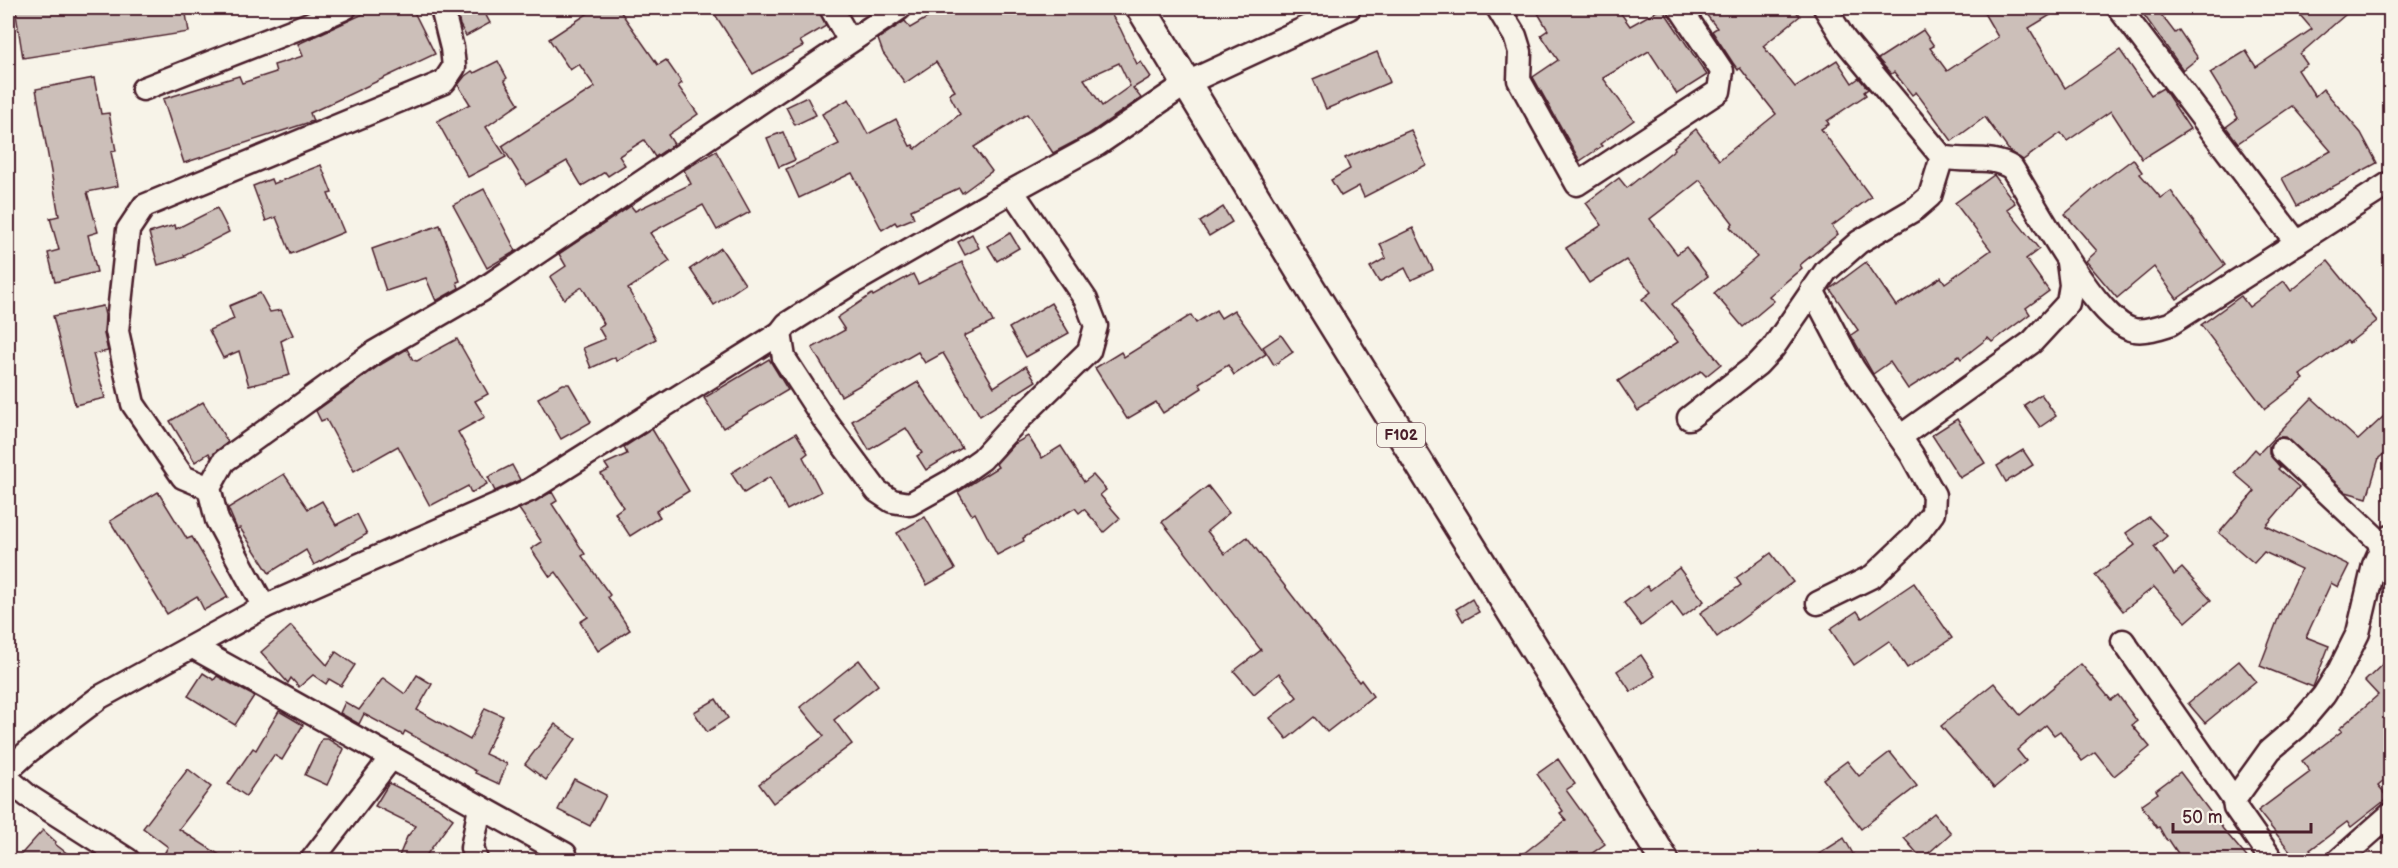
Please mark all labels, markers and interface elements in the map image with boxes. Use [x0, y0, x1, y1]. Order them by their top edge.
road number: F102 [1377, 423, 1425, 447]
scale bar [2173, 796, 2311, 834]
text: 50 m [2182, 807, 2223, 828]

